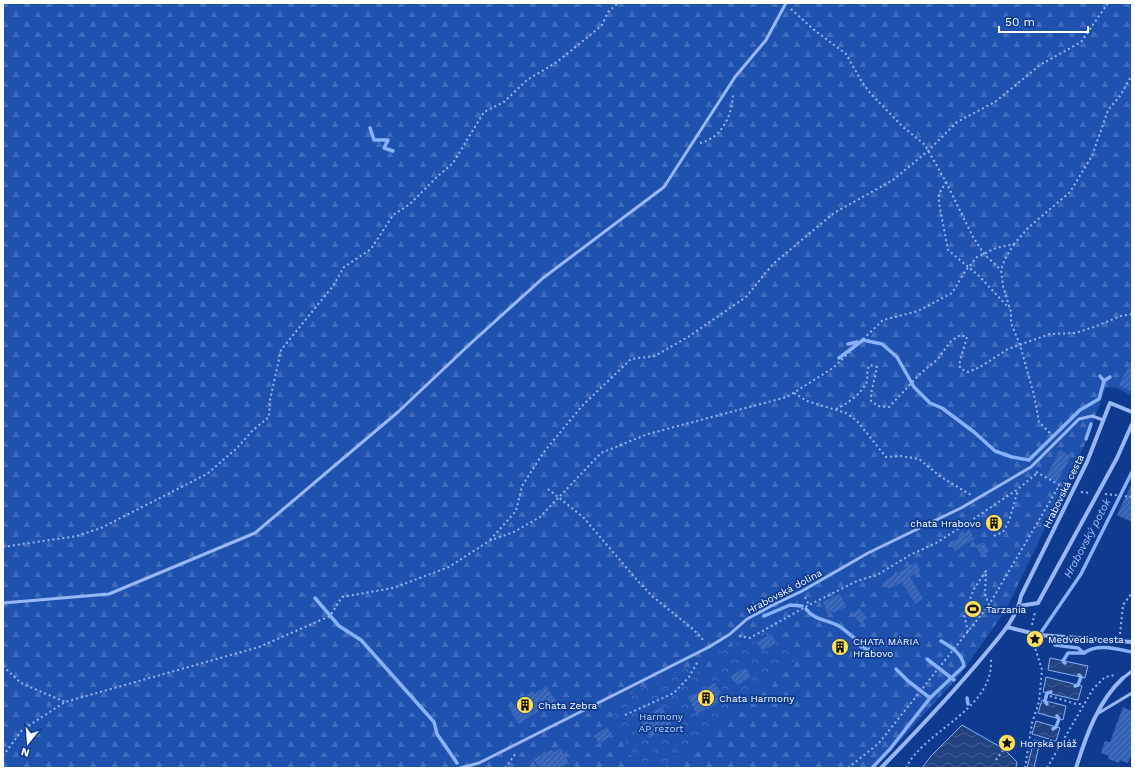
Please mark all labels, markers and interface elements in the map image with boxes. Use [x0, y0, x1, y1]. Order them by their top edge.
scale bar [999, 8, 1088, 34]
text: 50 m [1005, 15, 1035, 29]
street label: Hrabovská cesta [1041, 452, 1086, 530]
water label: Hrabovský potok [1061, 495, 1114, 580]
building icon: chata Hrabovo [984, 513, 1004, 533]
place label: chata Hrabovo [910, 518, 981, 529]
street label: Hrabovská dolina [745, 567, 824, 616]
sports icon: Tarzania [963, 599, 983, 619]
place label: Tarzania [986, 604, 1027, 615]
place icon: Medvedia cesta [1025, 629, 1045, 649]
place label: Medvedia cesta [1048, 634, 1124, 645]
place label: CHATA MÁRIA Hrabovo [853, 636, 919, 659]
building icon: CHATA MÁRIA Hrabovo [830, 637, 850, 657]
building icon: Chata Harmony [696, 688, 716, 708]
place label: Chata Harmony [719, 693, 795, 704]
building icon: Chata Zebra [515, 695, 535, 715]
place label: Chata Zebra [538, 700, 598, 711]
park label: Harmony AP rezort [639, 711, 684, 734]
north arrow [8, 723, 48, 763]
place icon: Horská pláž [997, 733, 1017, 753]
place label: Horská pláž [1020, 738, 1077, 749]
text: N [19, 745, 31, 759]

